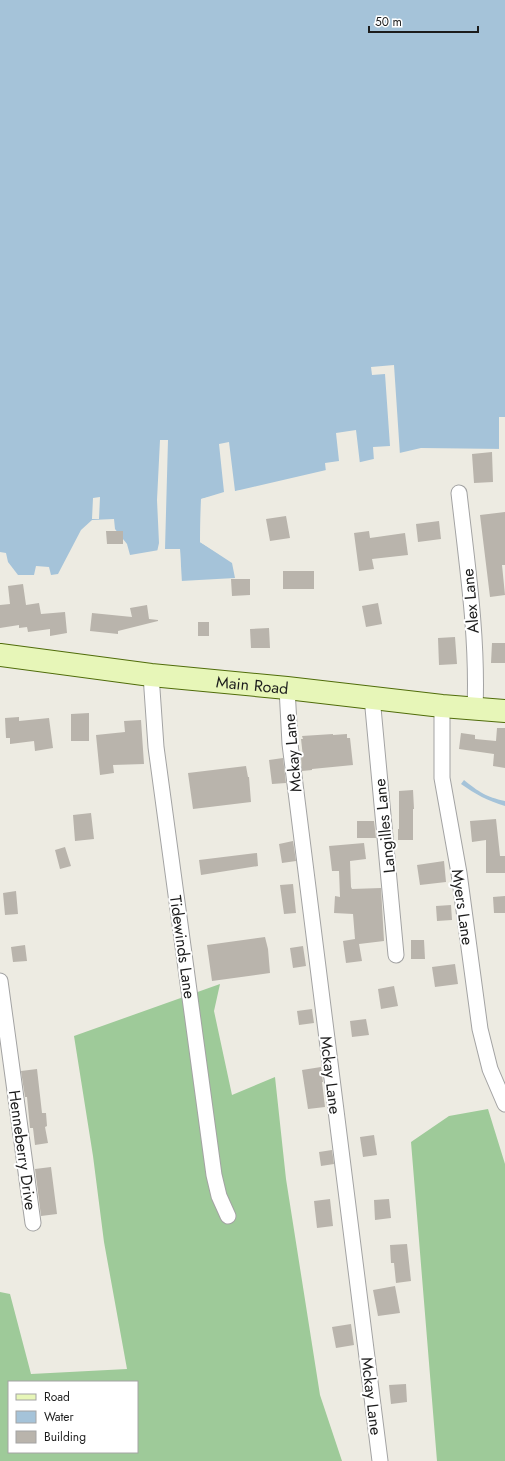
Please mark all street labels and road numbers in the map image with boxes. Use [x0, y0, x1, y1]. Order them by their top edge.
street label: Alex Lane [456, 567, 485, 634]
street label: Main Road [215, 670, 289, 700]
street label: Mckay Lane [278, 713, 307, 793]
street label: Langilles Lane [368, 778, 401, 874]
street label: Myers Lane [446, 868, 479, 946]
street label: Tidewinds Lane [164, 894, 201, 1000]
street label: Mckay Lane [314, 1035, 347, 1115]
street label: Henneberry Drive [3, 1089, 42, 1212]
street label: Mckay Lane [355, 1356, 388, 1436]

